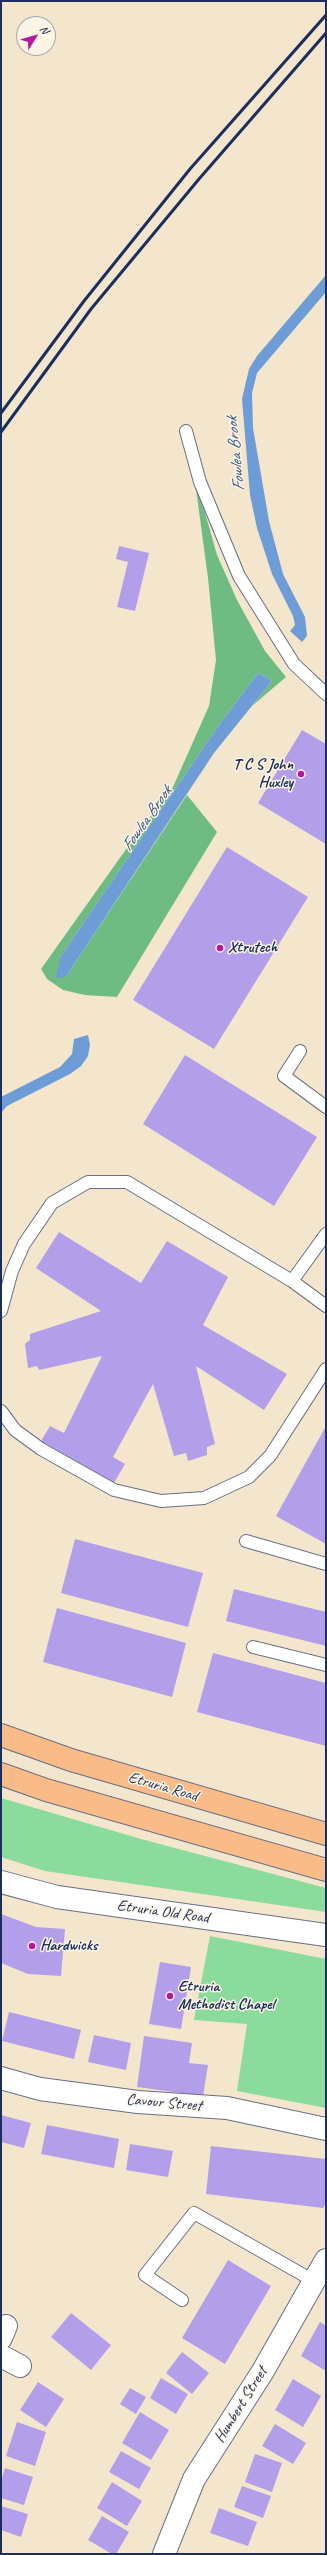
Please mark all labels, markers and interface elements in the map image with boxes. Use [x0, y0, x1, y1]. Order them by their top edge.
north arrow [16, 16, 56, 56]
text: N [37, 22, 52, 36]
water label: Fowlea Brook [222, 416, 250, 492]
place label: T C S John Huxley [233, 755, 293, 793]
marker: T C S John Huxley [296, 769, 306, 779]
water label: Fowlea Brook [117, 783, 177, 855]
place label: Xtrutech [228, 938, 277, 958]
marker: Xtrutech [215, 943, 225, 953]
street label: Etruria Road [126, 1768, 200, 1806]
street label: Etruria Old Road [116, 1896, 210, 1928]
place label: Hardwicks [40, 1936, 97, 1956]
marker: Hardwicks [27, 1941, 37, 1951]
place label: Etruria Methodist Chapel [178, 1977, 274, 2015]
marker: Etruria Methodist Chapel [165, 1991, 175, 2001]
street label: Cavour Street [126, 2090, 202, 2116]
street label: Humbert Street [210, 2364, 272, 2446]

